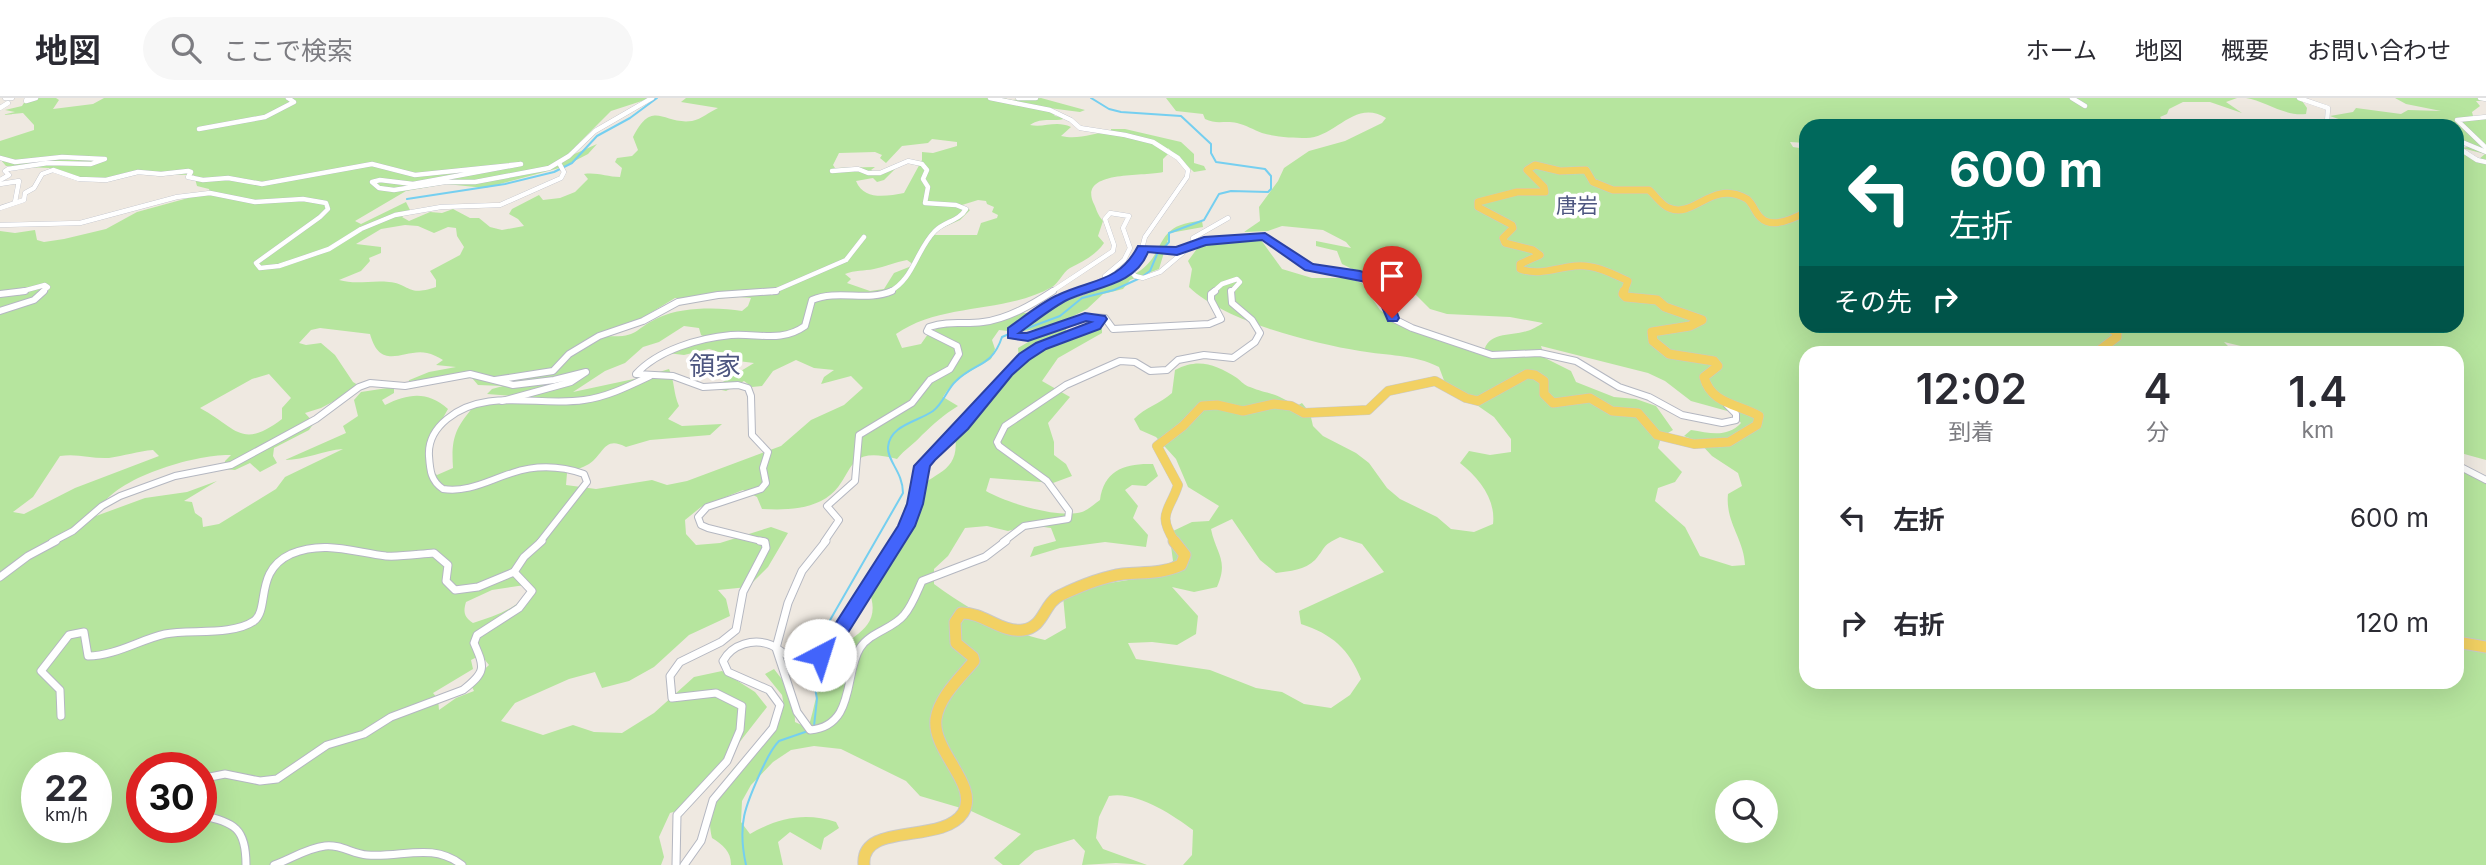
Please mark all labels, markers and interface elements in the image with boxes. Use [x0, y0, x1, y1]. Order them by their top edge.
search box [143, 17, 633, 80]
icon: search [167, 29, 205, 67]
text: 地図 [35, 30, 101, 70]
text: ここで検索 [223, 35, 353, 66]
text: ホーム [2026, 36, 2097, 65]
text: 地図 [2135, 36, 2183, 65]
text: 概要 [2221, 36, 2269, 65]
text: お問い合わせ [2307, 36, 2451, 65]
text: 600 m [1949, 140, 2103, 199]
icon: left [1834, 147, 1925, 238]
district label: 唐岩 [1556, 193, 1598, 218]
text: 左折 [1949, 206, 2013, 245]
pin [1362, 246, 1422, 318]
icon: arrive [1373, 257, 1411, 295]
icon: right [1926, 280, 1964, 318]
text: その先 [1834, 286, 1912, 317]
district label: 領家 [689, 350, 741, 381]
text: 12:02 [1916, 363, 2027, 414]
text: 4 [2144, 363, 2172, 414]
text: 1.4 [2288, 366, 2347, 417]
text: km [2301, 416, 2334, 444]
text: 到着 [1948, 418, 1994, 446]
text: 分 [2146, 418, 2169, 446]
icon: left [1834, 499, 1872, 537]
text: 600 m [2350, 502, 2429, 533]
text: 左折 [1893, 504, 1945, 535]
icon: right [1834, 604, 1872, 642]
text: 120 m [2356, 607, 2429, 638]
text: 右折 [1893, 609, 1945, 640]
position arrow [783, 618, 857, 692]
speed limit sign: 30 [126, 752, 217, 843]
text: 22 [44, 767, 89, 809]
map controls [1715, 780, 1778, 843]
button: search [1715, 780, 1778, 843]
text: km/h [45, 804, 88, 825]

